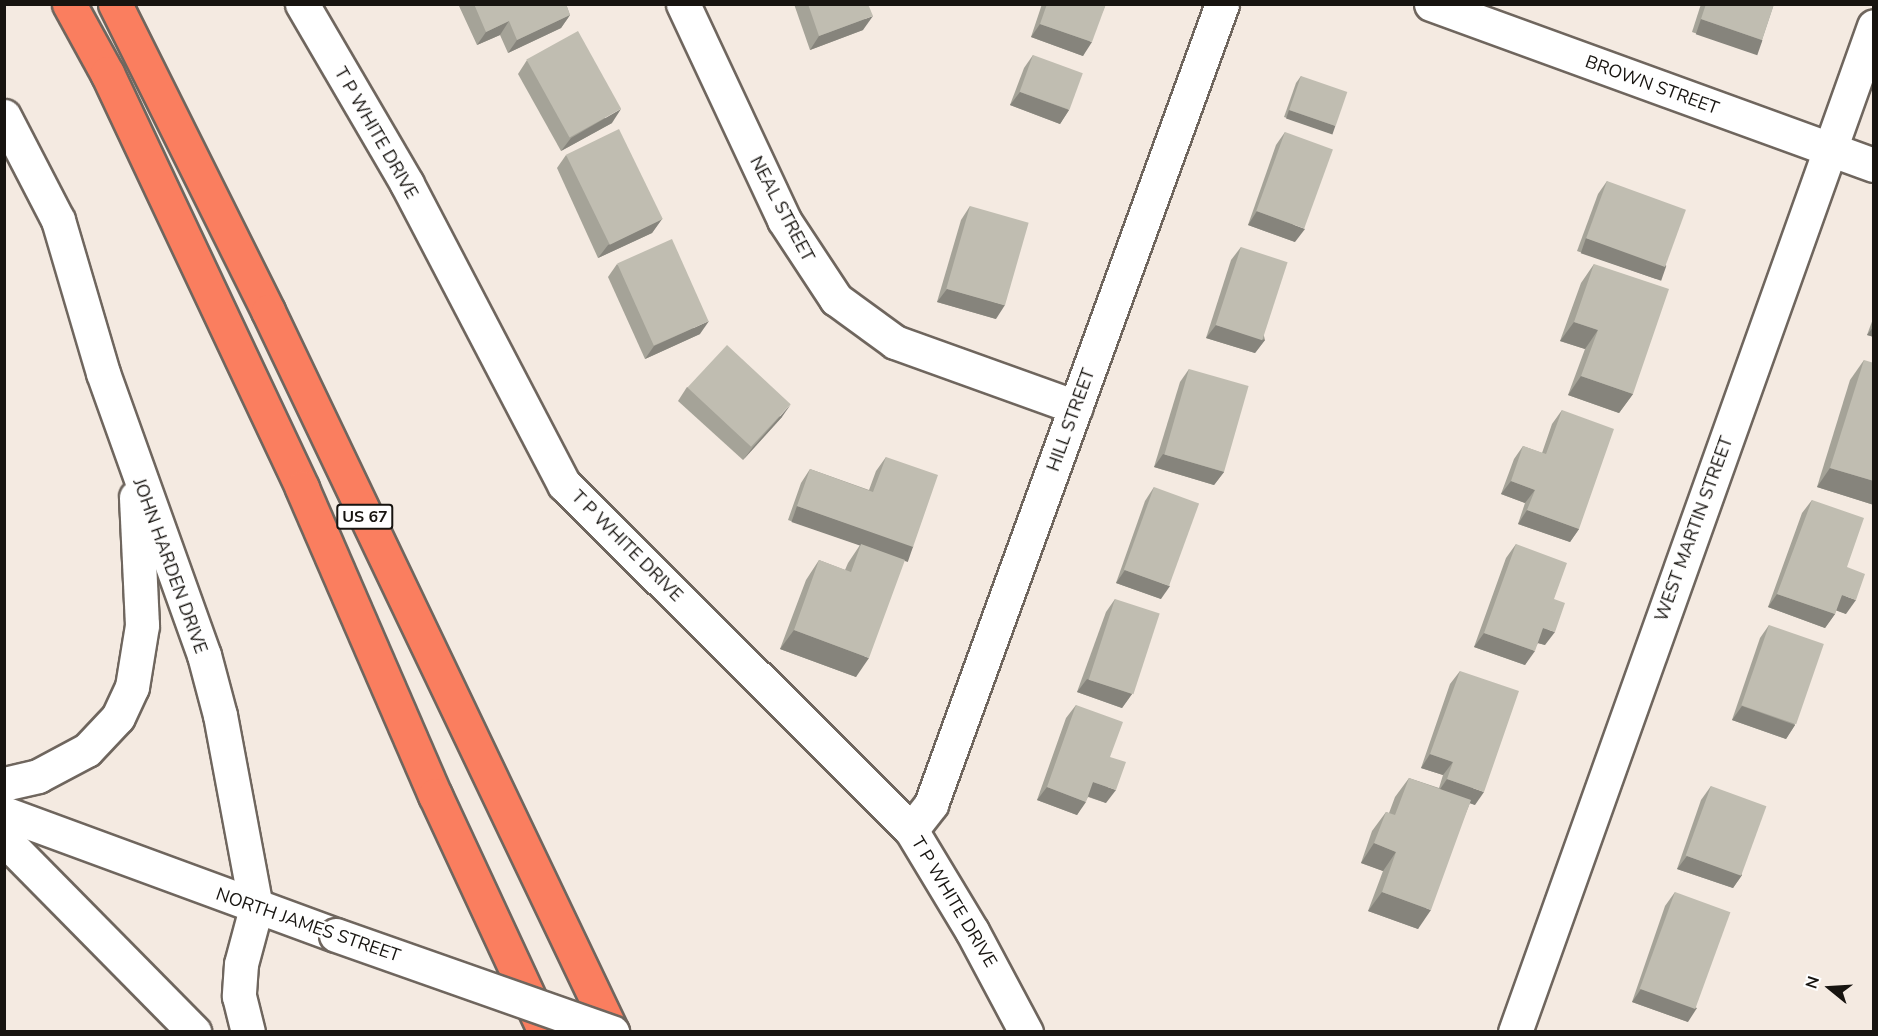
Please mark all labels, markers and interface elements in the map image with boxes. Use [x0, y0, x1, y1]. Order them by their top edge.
street label: BROWN STREET [1582, 51, 1722, 119]
street label: T P WHITE DRIVE [330, 63, 422, 203]
street label: NEAL STREET [745, 153, 819, 265]
street label: HILL STREET [1042, 366, 1100, 474]
street label: WEST MARTIN STREET [1650, 434, 1738, 624]
street label: JOHN HARDEN DRIVE [128, 475, 212, 657]
street label: T P WHITE DRIVE [567, 486, 687, 606]
road number: US 67 [335, 504, 395, 530]
street label: T P WHITE DRIVE [907, 833, 1001, 971]
street label: NORTH JAMES STREET [213, 883, 403, 967]
north arrow [1800, 958, 1860, 1018]
text: N [1801, 973, 1825, 992]

